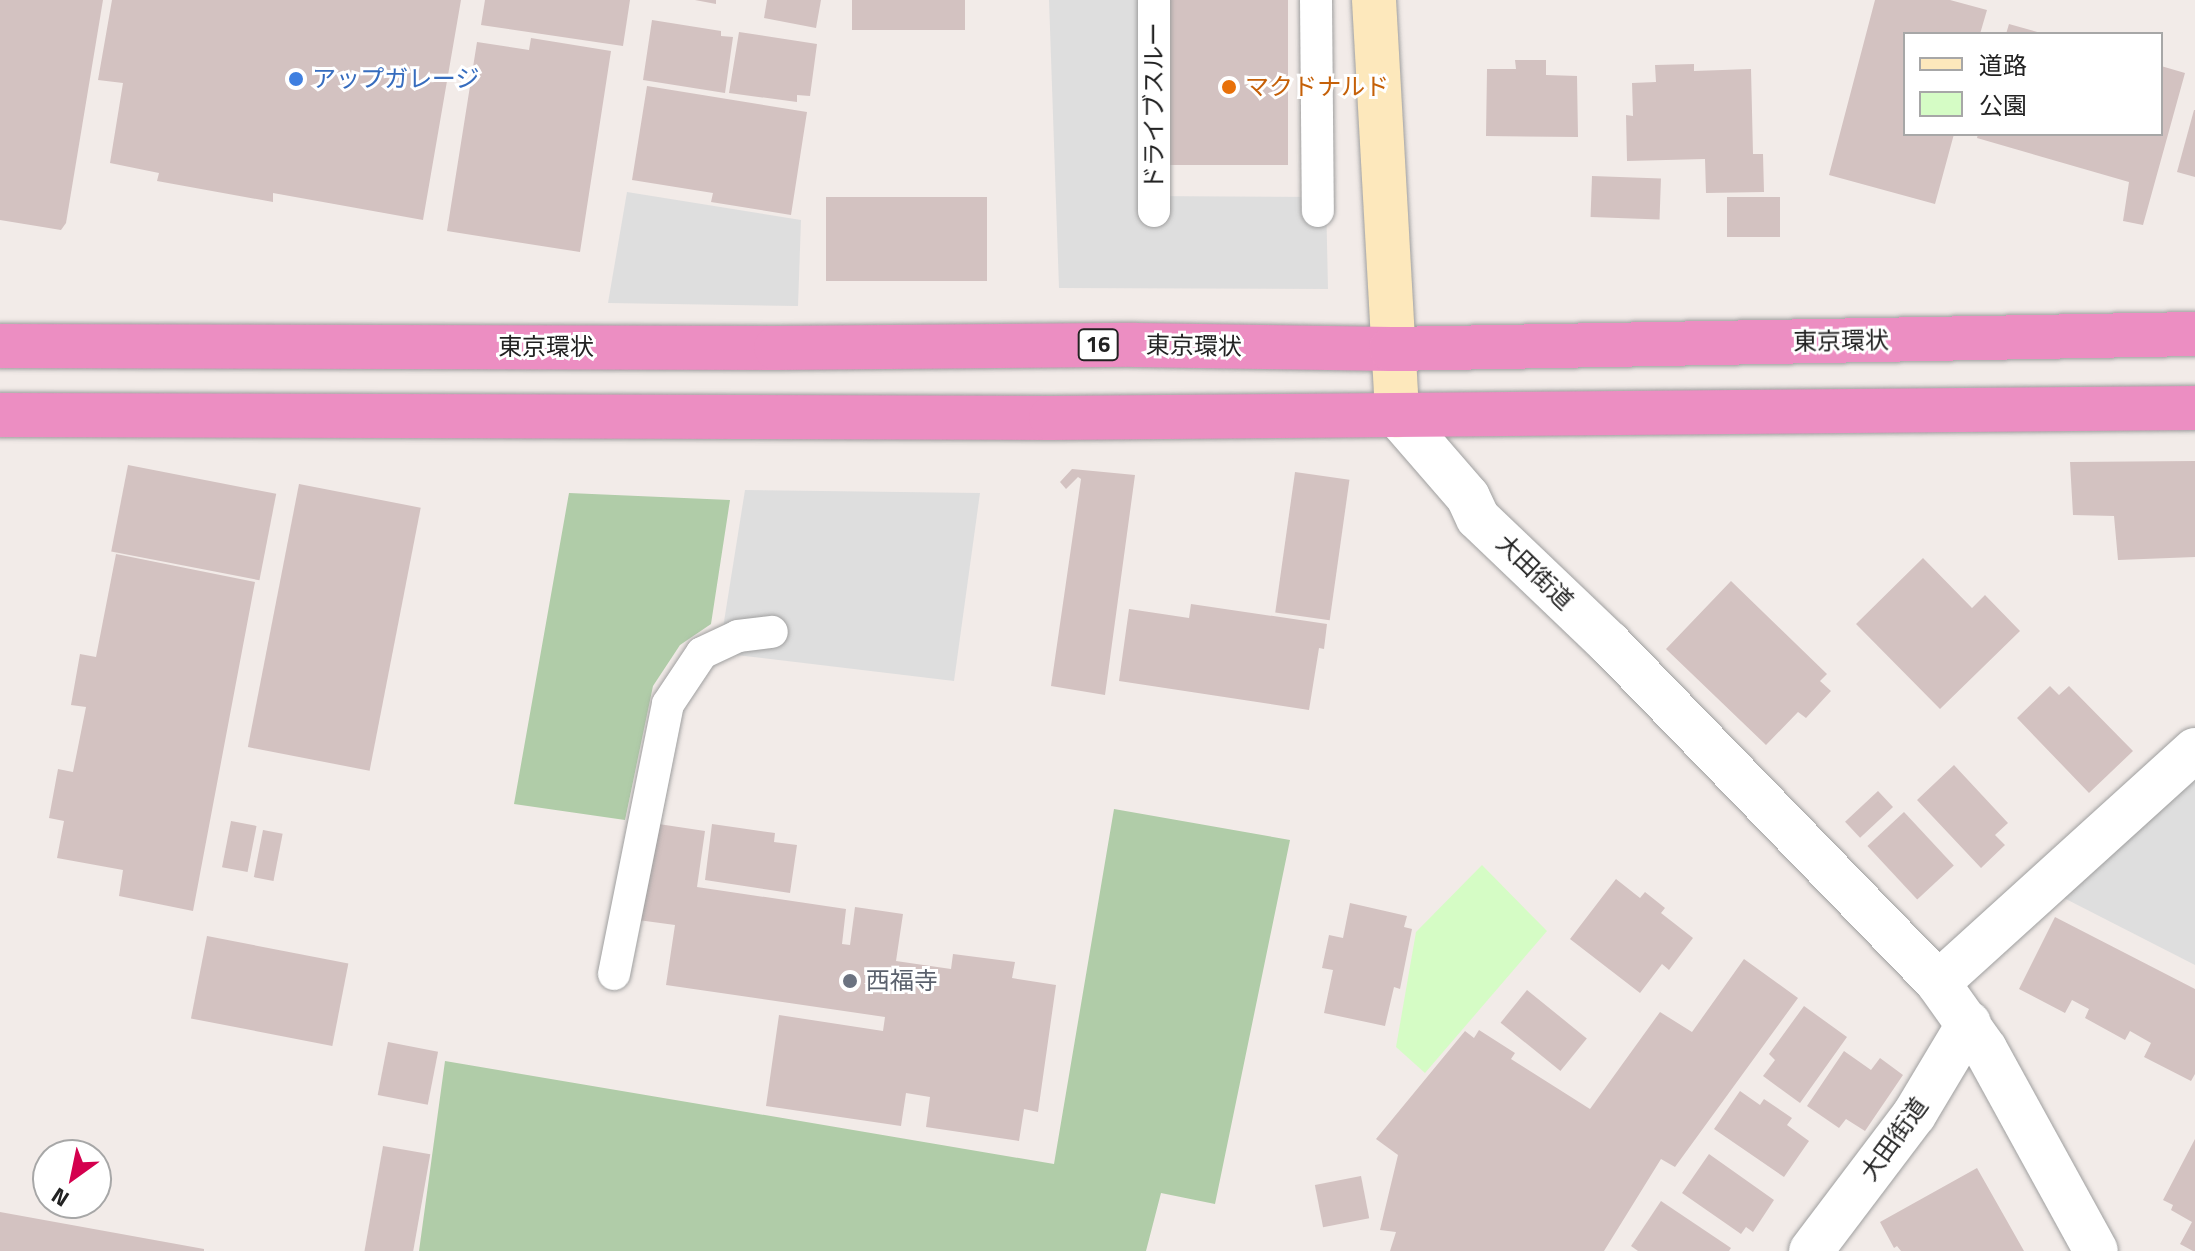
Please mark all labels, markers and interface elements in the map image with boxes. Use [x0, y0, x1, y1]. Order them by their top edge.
street label: ドライブスルー [1140, 22, 1168, 190]
legend [1903, 32, 2163, 136]
text: 道路 [1979, 47, 2027, 83]
place label: アップガレージ [312, 65, 480, 93]
marker: アップガレージ [287, 70, 305, 88]
place label: マクドナルド [1245, 73, 1389, 101]
marker: マクドナルド [1220, 78, 1238, 96]
text: 公園 [1979, 87, 2027, 123]
street label: 東京環状 [1793, 326, 1889, 356]
road number: 16 [1076, 327, 1120, 363]
street label: 東京環状 [1146, 331, 1242, 361]
street label: 東京環状 [498, 333, 594, 361]
street label: 大田街道 [1490, 528, 1580, 616]
place label: 西福寺 [866, 967, 938, 995]
marker: 西福寺 [841, 972, 859, 990]
street label: 大田街道 [1854, 1092, 1934, 1186]
north arrow [32, 1139, 112, 1219]
text: N [44, 1179, 76, 1216]

